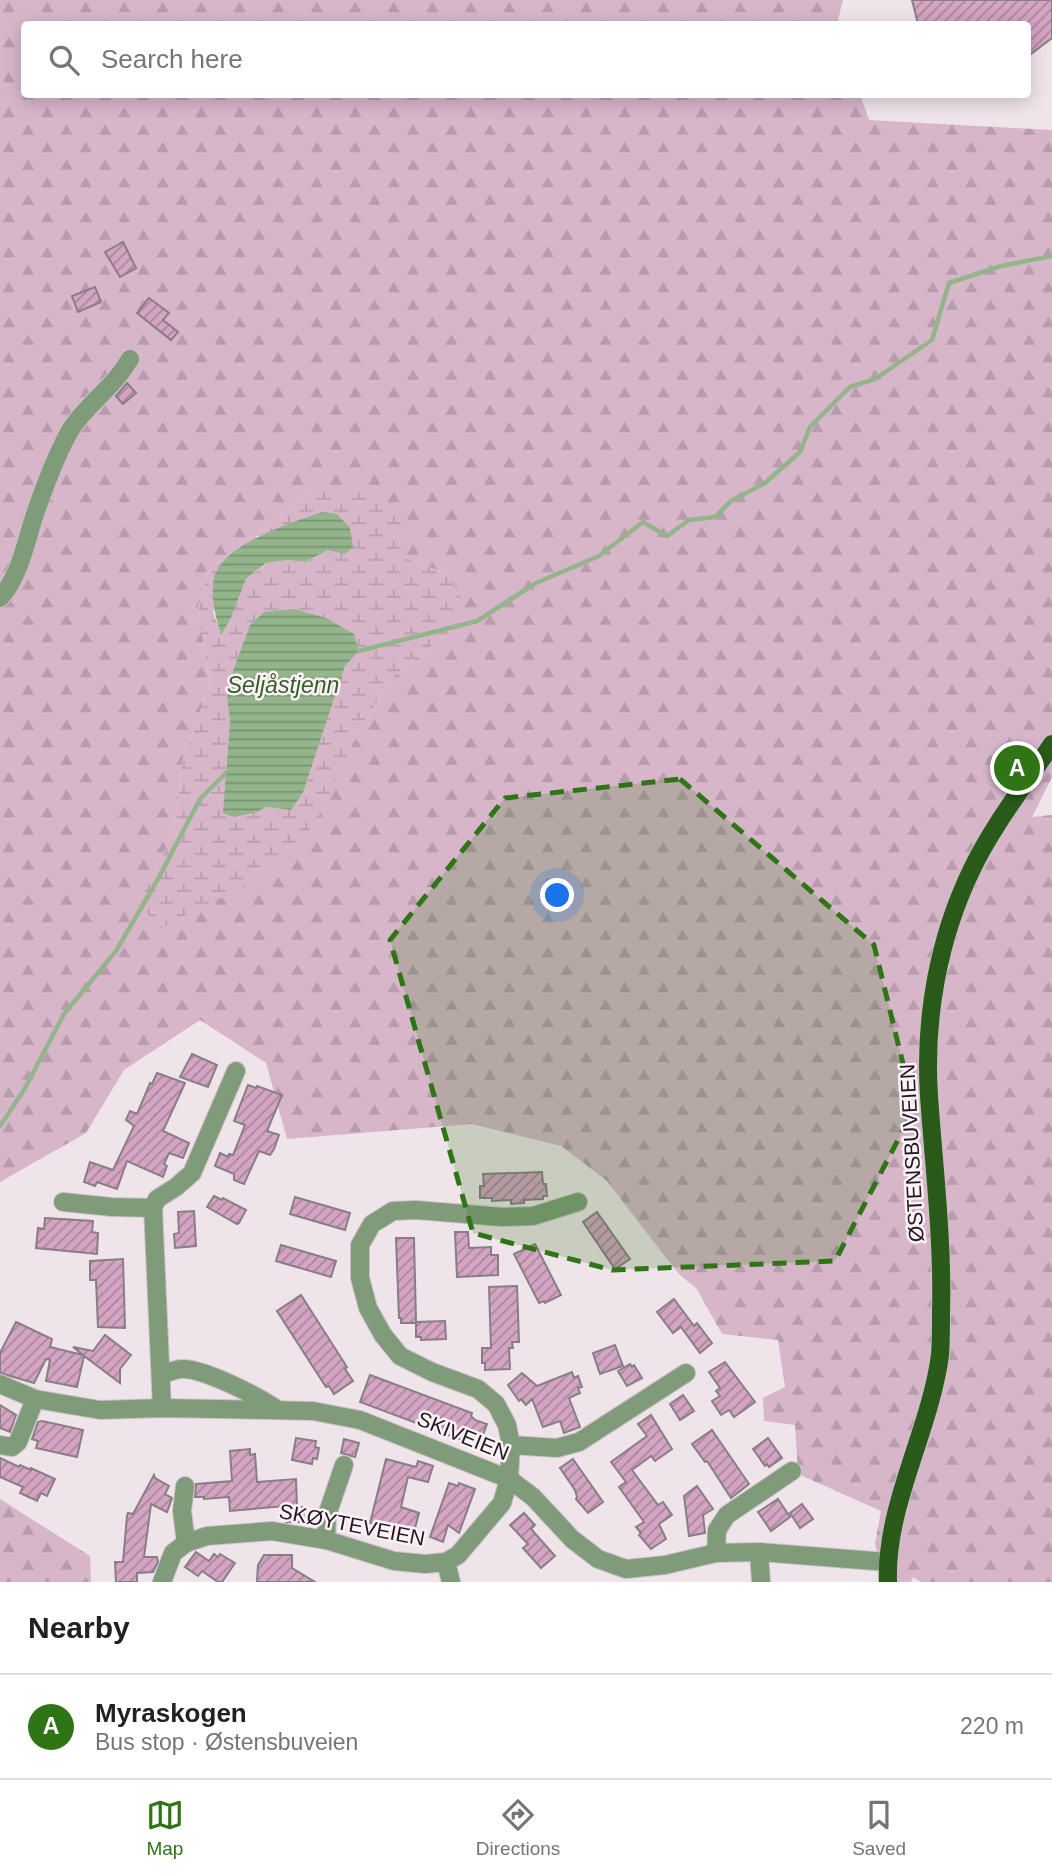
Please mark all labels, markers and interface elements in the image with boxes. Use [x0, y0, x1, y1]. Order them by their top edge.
search box [21, 21, 1031, 98]
icon: search [45, 41, 83, 79]
text: Search here [101, 44, 243, 74]
water label: Seljåstjenn [227, 672, 339, 698]
pin: A [994, 742, 1040, 794]
your location [540, 878, 574, 912]
street label: ØSTENSBUVEIEN [895, 1063, 928, 1243]
street label: SKIVEIEN [414, 1407, 512, 1464]
street label: SKØYTEVEIEN [277, 1499, 427, 1550]
text: Nearby [28, 1611, 130, 1644]
text: Myraskogen [95, 1698, 247, 1728]
text: A [43, 1713, 59, 1739]
text: 220 m [960, 1713, 1024, 1739]
text: Bus stop · Østensbuveien [95, 1729, 358, 1755]
tab: Map [146, 1796, 184, 1860]
tab: Directions [476, 1796, 560, 1860]
tab: Saved [852, 1796, 906, 1860]

